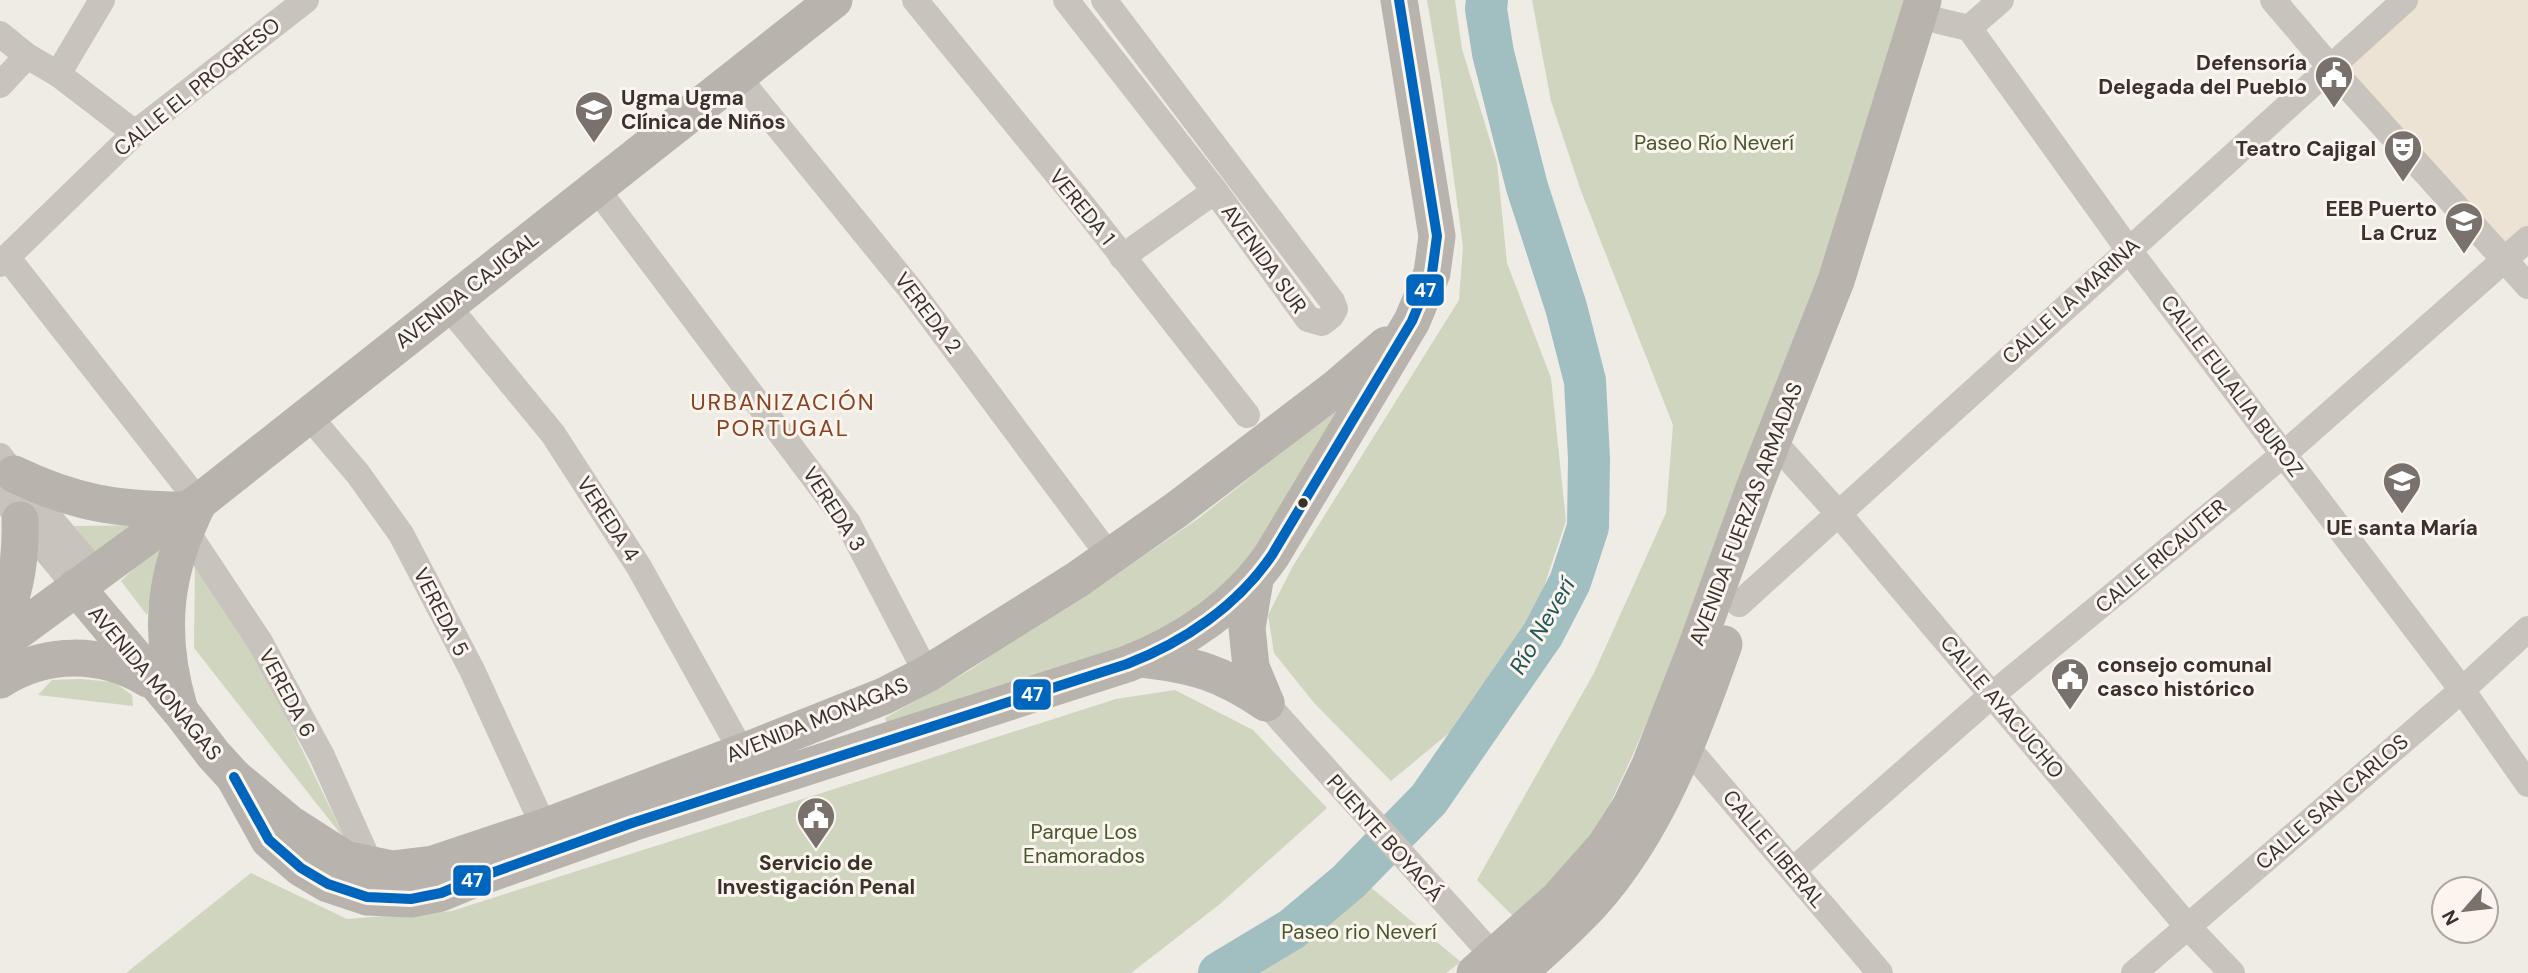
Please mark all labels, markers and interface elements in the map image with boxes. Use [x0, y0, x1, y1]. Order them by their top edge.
street label: CALLE EL PROGRESO [108, 11, 286, 163]
place label: Defensoría Delegada del Pueblo [2098, 49, 2307, 101]
public building icon: Defensoría Delegada del Pueblo [2313, 54, 2355, 109]
place label: Ugma Ugma Clínica de Niños [621, 84, 786, 136]
school or university icon: Ugma Ugma Clínica de Niños [573, 89, 615, 144]
theatre icon: Teatro Cajigal [2382, 128, 2424, 183]
park label: Paseo Río Neverí [1634, 129, 1794, 157]
place label: Teatro Cajigal [2236, 135, 2376, 163]
street label: VEREDA 1 [1043, 163, 1121, 251]
place label: EEB Puerto La Cruz [2325, 195, 2437, 247]
street label: AVENIDA SUR [1215, 199, 1313, 319]
school or university icon: EEB Puerto La Cruz [2443, 200, 2485, 255]
street label: AVENIDA CAJIGAL [389, 225, 545, 355]
street label: CALLE LA MARINA [1996, 232, 2146, 370]
street label: VEREDA 2 [888, 267, 968, 359]
line badge: 47 [1405, 273, 1445, 307]
text: 47 [1414, 278, 1436, 303]
street label: CALLE EULALIA BUROZ [2154, 289, 2310, 483]
street label: AVENIDA FUERZAS ARMADAS [1683, 378, 1809, 650]
district label: URBANIZACIÓN PORTUGAL [690, 387, 876, 443]
school or university icon: UE santa María [2381, 460, 2423, 515]
street label: VEREDA 3 [796, 461, 872, 557]
street label: VEREDA 4 [570, 471, 646, 567]
street label: CALLE RICAUTER [2089, 493, 2233, 619]
unlabelled marker [1296, 496, 1310, 510]
place label: UE santa María [2326, 514, 2478, 542]
street label: VEREDA 5 [407, 563, 475, 661]
water label: Río Neverí [1502, 571, 1583, 680]
street label: AVENIDA MONAGAS [82, 600, 228, 766]
street label: CALLE AYACUCHO [1934, 630, 2070, 784]
street label: VEREDA 6 [252, 644, 322, 742]
place label: consejo comunal casco histórico [2097, 651, 2272, 703]
public building icon: consejo comunal casco histórico [2049, 656, 2091, 711]
street label: AVENIDA MONAGAS [722, 671, 912, 769]
line badge: 47 [1012, 678, 1052, 711]
text: 47 [1021, 682, 1043, 707]
street label: CALLE SAN CARLOS [2250, 728, 2414, 876]
street label: PUENTE BOYACÁ [1320, 769, 1450, 908]
street label: CALLE LIBERAL [1716, 784, 1832, 914]
public building icon: Servicio de Investigación Penal [795, 795, 837, 850]
park label: Parque Los Enamorados [1023, 818, 1145, 870]
place label: Servicio de Investigación Penal [717, 849, 915, 901]
line badge: 47 [452, 864, 492, 897]
text: 47 [461, 868, 483, 893]
north arrow [2430, 875, 2500, 945]
text: N [2436, 906, 2465, 930]
park label: Paseo rio Neverí [1281, 918, 1437, 946]

